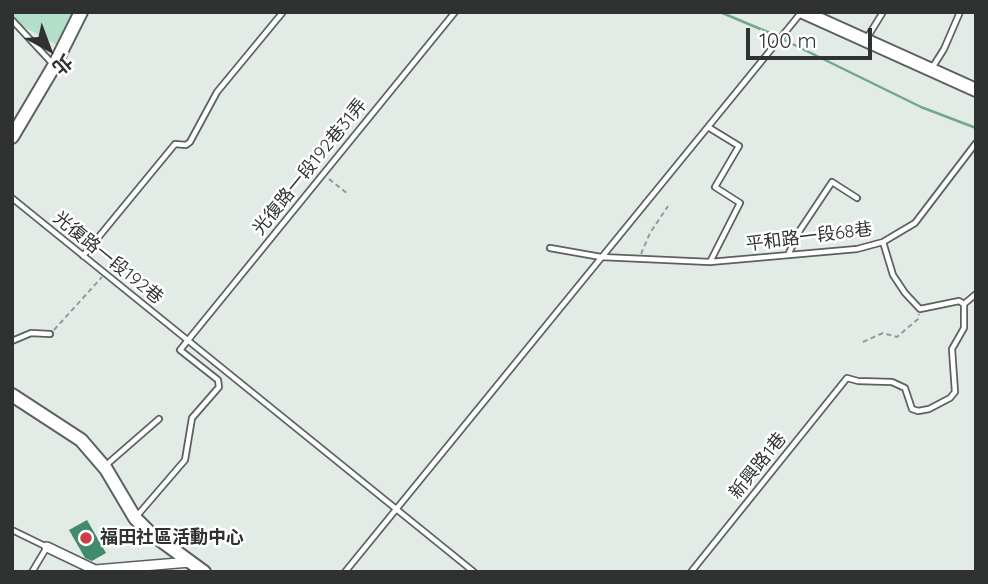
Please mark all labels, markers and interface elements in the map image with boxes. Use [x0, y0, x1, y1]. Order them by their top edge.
north arrow [14, 14, 84, 84]
scale bar [750, 14, 876, 58]
text: 100 m [759, 27, 817, 53]
text: 北 [48, 50, 78, 80]
street label: 光復路一段192巷31弄 [249, 95, 371, 239]
street label: 光復路一段192巷 [49, 207, 167, 309]
street label: 平和路一段68巷 [744, 219, 874, 255]
street label: 新興路1巷 [725, 429, 791, 503]
place label: 福田社區活動中心 [100, 527, 244, 549]
marker: 福田社區活動中心 [78, 530, 94, 546]

